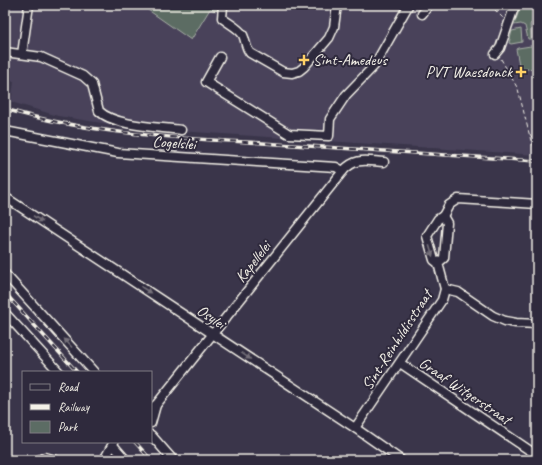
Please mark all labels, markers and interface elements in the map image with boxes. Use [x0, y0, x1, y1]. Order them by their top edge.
place label: Sint-Amedeus [313, 50, 388, 70]
marker: Sint-Amedeus [298, 54, 310, 66]
place label: PVT Waesdonck [426, 62, 513, 82]
marker: PVT Waesdonck [515, 66, 527, 78]
street label: Cogelslei [152, 132, 198, 155]
one-way arrow [32, 215, 43, 223]
street label: Kapellelei [231, 236, 277, 287]
one-way arrow [428, 246, 434, 258]
street label: Sint-Reinhildisstraat [357, 284, 438, 394]
one-way arrow [140, 287, 152, 294]
street label: Osylei [193, 300, 231, 335]
one-way arrow [63, 338, 72, 348]
one-way arrow [240, 353, 252, 360]
street label: Graaf Witgerstraat [415, 353, 517, 431]
legend [22, 371, 152, 443]
text: Road [58, 379, 80, 395]
text: Railway [58, 399, 90, 415]
text: Park [58, 419, 79, 435]

